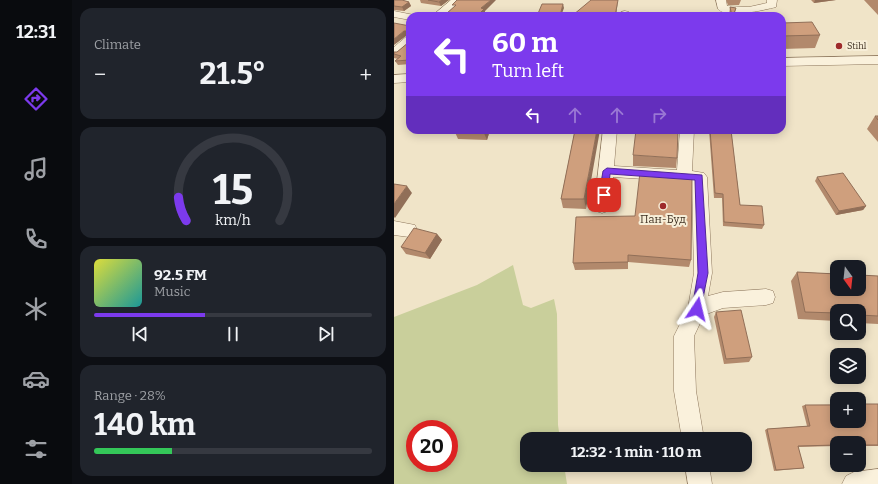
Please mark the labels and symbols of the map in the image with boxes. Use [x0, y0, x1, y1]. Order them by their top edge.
marker: Stihl [834, 41, 844, 51]
place label: Stihl [847, 41, 867, 51]
pin [587, 178, 621, 212]
marker: Пан-Буд [658, 201, 668, 211]
place label: Пан-Буд [640, 213, 686, 226]
north arrow [830, 260, 866, 296]
position arrow [676, 288, 718, 330]
speed limit sign: 20 [406, 420, 458, 472]

